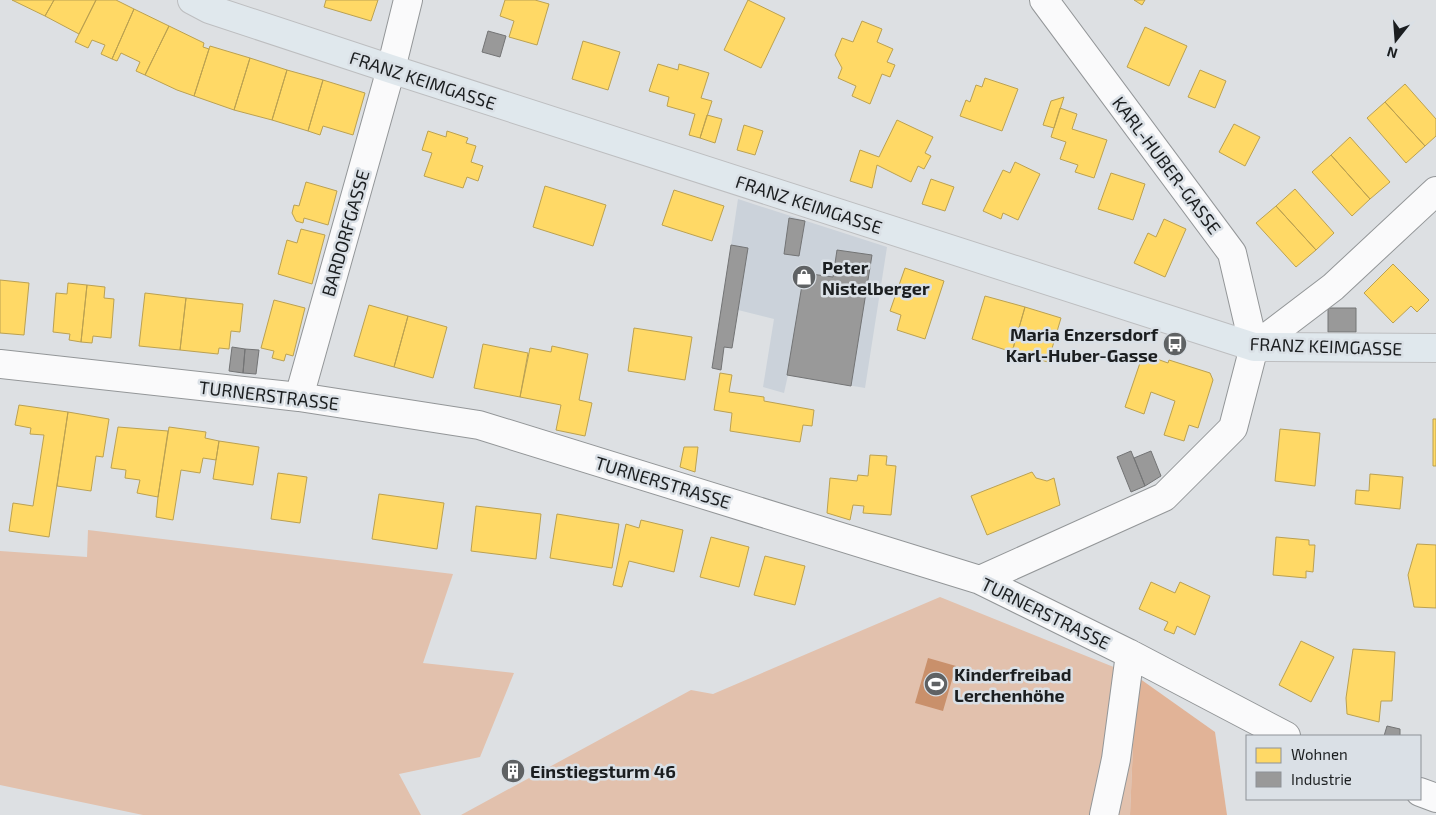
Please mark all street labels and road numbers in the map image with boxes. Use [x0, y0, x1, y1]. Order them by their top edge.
street label: FRANZ KEIMGASSE [347, 46, 499, 114]
street label: KARL-HUBER-GASSE [1108, 92, 1226, 238]
street label: BARDORFGASSE [316, 167, 374, 299]
street label: FRANZ KEIMGASSE [733, 170, 885, 238]
street label: FRANZ KEIMGASSE [1249, 332, 1403, 360]
street label: TURNERSTRASSE [198, 376, 340, 414]
street label: TURNERSTRASSE [593, 451, 733, 513]
street label: TURNERSTRASSE [978, 572, 1114, 654]

